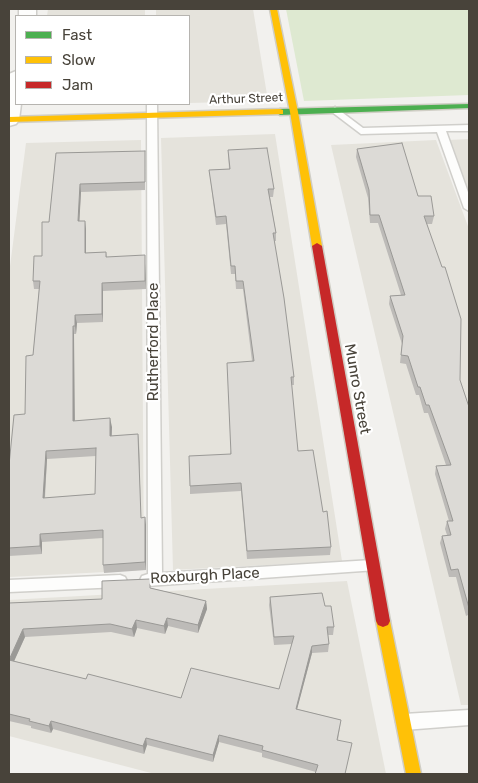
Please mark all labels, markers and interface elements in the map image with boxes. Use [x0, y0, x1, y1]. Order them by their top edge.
legend [15, 15, 190, 105]
text: Fast [62, 26, 92, 44]
text: Slow [62, 51, 95, 69]
text: Jam [62, 76, 93, 94]
street label: Arthur Street [209, 91, 283, 107]
street label: Rutherford Place [145, 283, 163, 401]
street label: Munro Street [340, 343, 374, 435]
street label: Roxburgh Place [150, 564, 260, 588]

